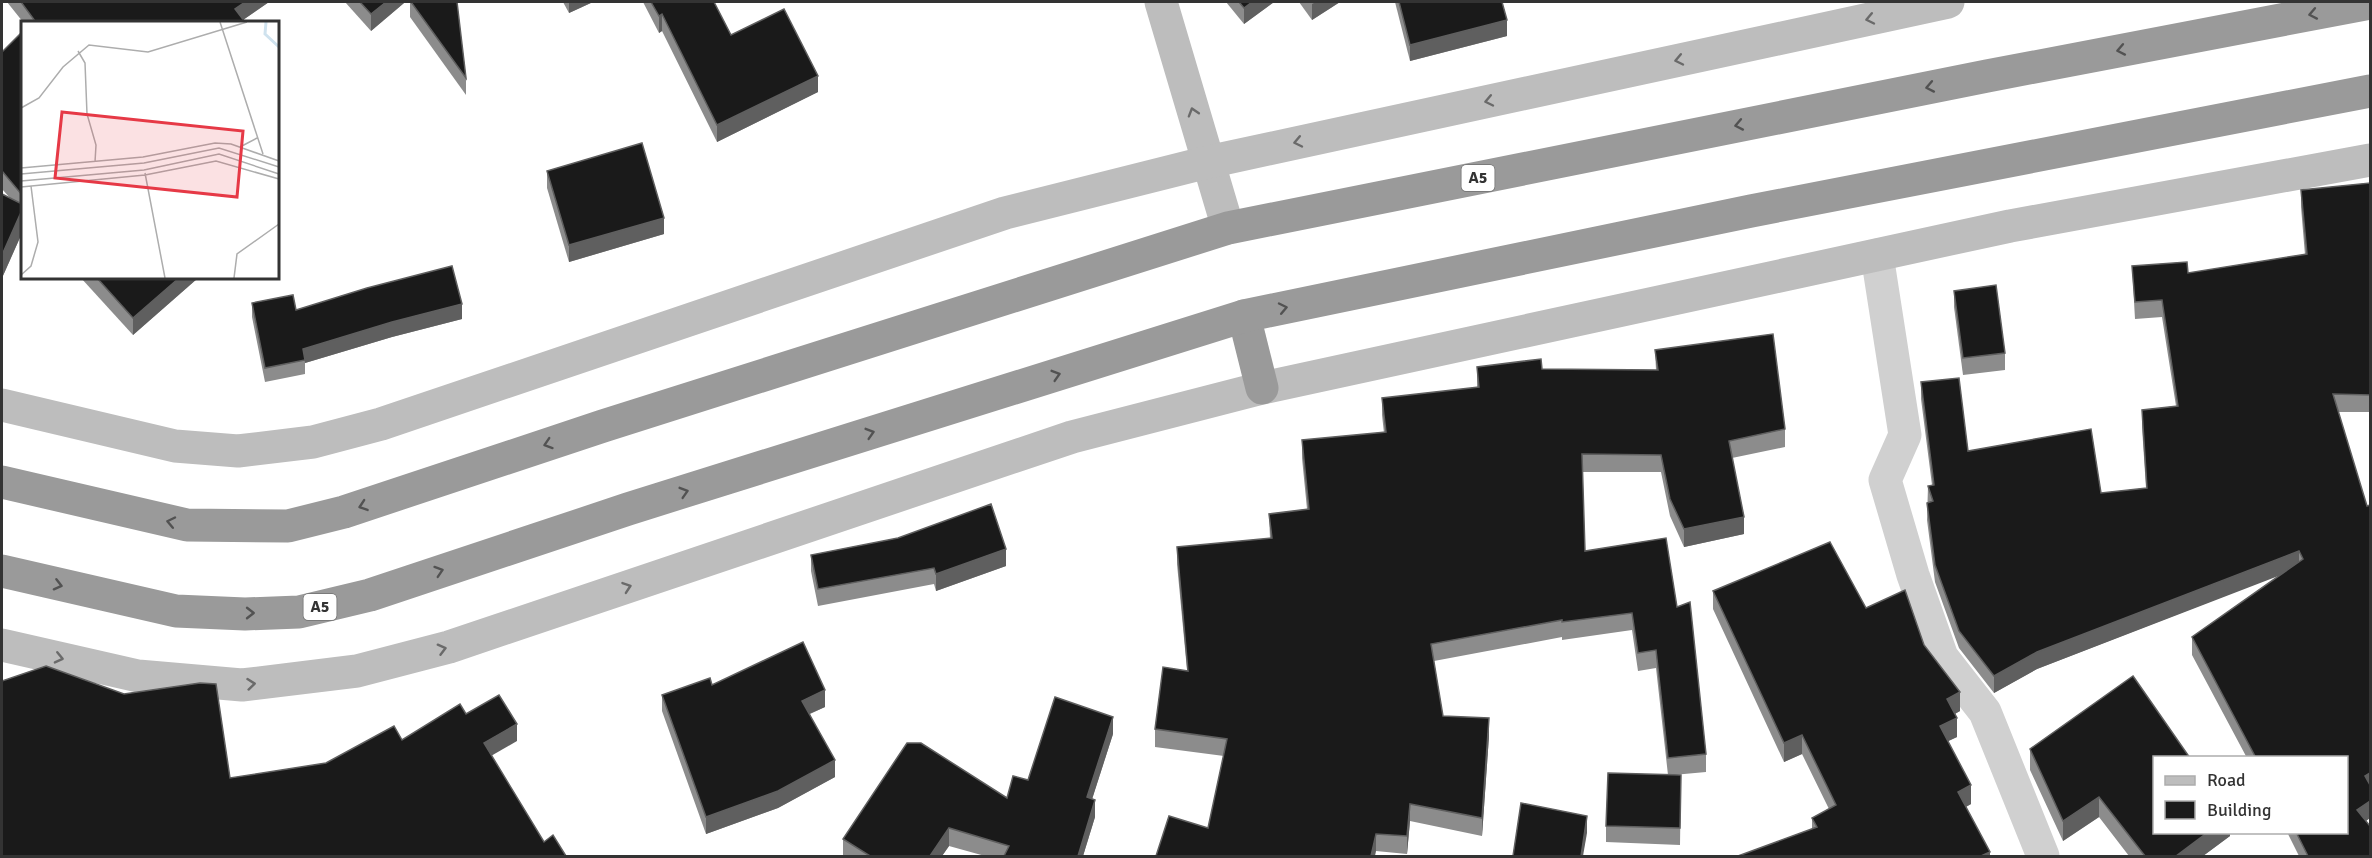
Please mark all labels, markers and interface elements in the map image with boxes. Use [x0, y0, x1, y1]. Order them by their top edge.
one-way arrow [2308, 7, 2318, 20]
one-way arrow [1865, 11, 1875, 24]
inset map [21, 21, 279, 279]
one-way arrow [2117, 43, 2127, 56]
one-way arrow [1675, 53, 1685, 66]
one-way arrow [1925, 80, 1935, 93]
one-way arrow [1484, 94, 1494, 107]
one-way arrow [1188, 107, 1200, 117]
one-way arrow [1734, 118, 1744, 131]
one-way arrow [1293, 135, 1303, 148]
road number: A5 [1462, 165, 1494, 191]
one-way arrow [1277, 302, 1287, 315]
one-way arrow [1050, 370, 1061, 382]
one-way arrow [864, 428, 875, 441]
one-way arrow [543, 437, 554, 450]
one-way arrow [678, 487, 689, 499]
one-way arrow [358, 498, 369, 511]
one-way arrow [166, 516, 176, 529]
one-way arrow [433, 566, 444, 578]
one-way arrow [53, 577, 63, 590]
one-way arrow [621, 581, 632, 594]
road number: A5 [304, 594, 336, 620]
one-way arrow [246, 607, 255, 620]
one-way arrow [437, 644, 447, 656]
one-way arrow [53, 651, 63, 664]
one-way arrow [246, 678, 256, 690]
legend [2153, 756, 2348, 834]
text: Road [2207, 769, 2246, 791]
text: Building [2207, 799, 2271, 821]

